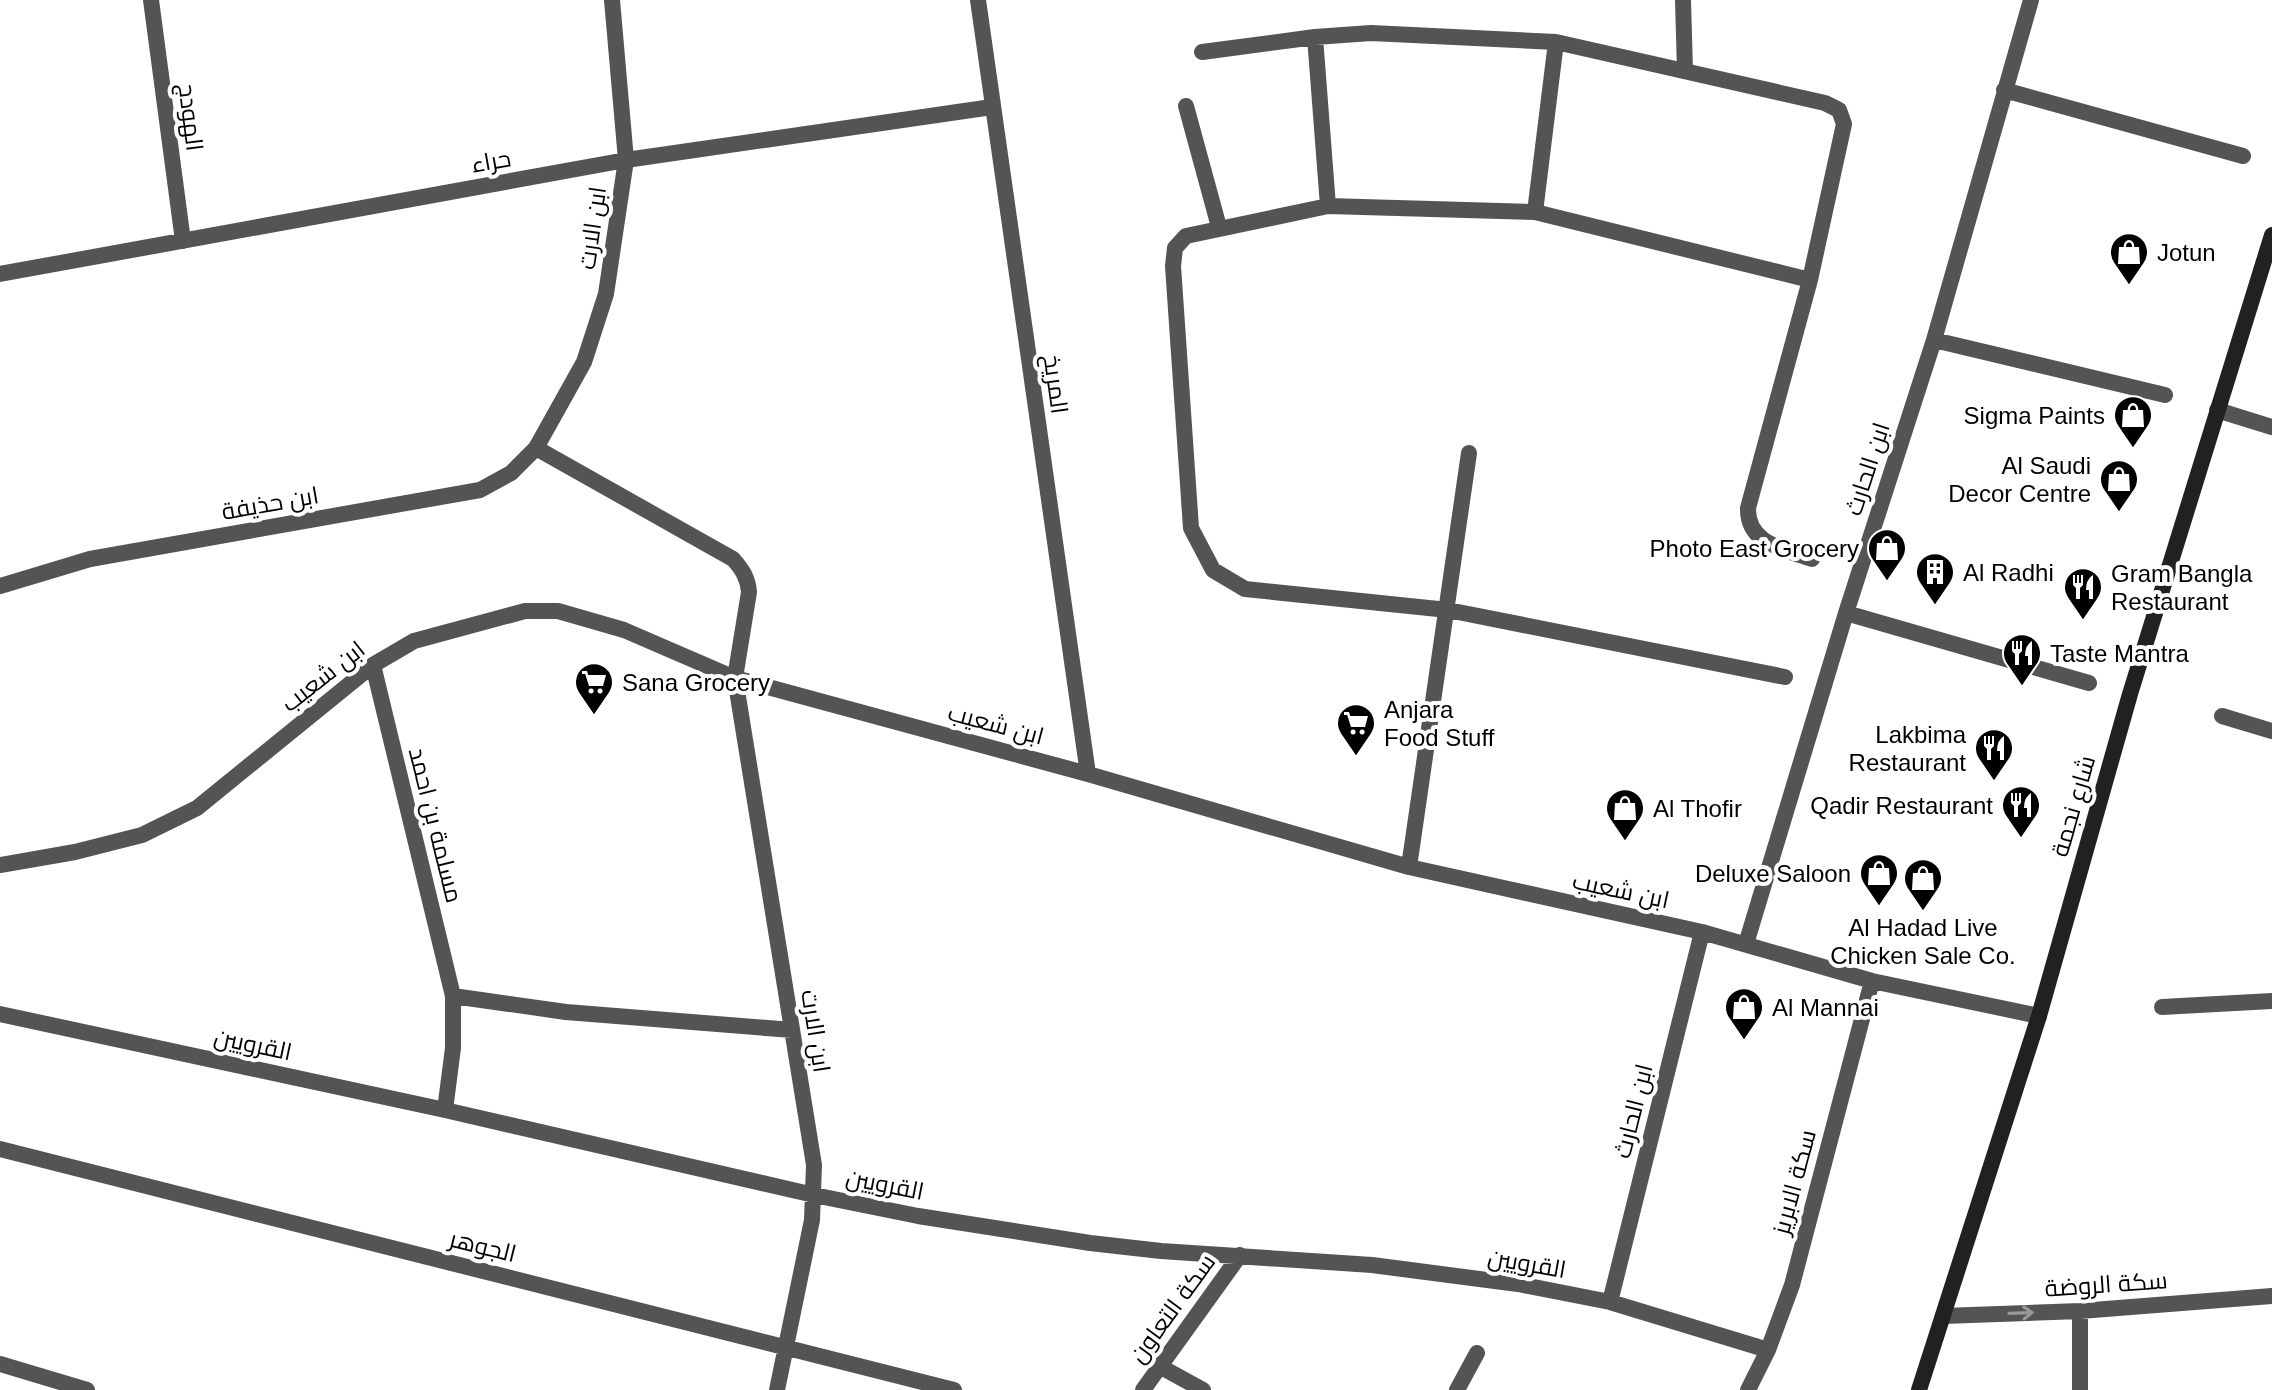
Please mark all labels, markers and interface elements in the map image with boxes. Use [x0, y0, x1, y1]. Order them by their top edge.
street label: الهودج [170, 81, 209, 153]
street label: حراء [469, 144, 513, 178]
street label: ابن الارت [573, 185, 612, 271]
shop icon: Jotun [2108, 231, 2150, 286]
place label: Jotun [2157, 239, 2216, 266]
street label: المريخ [1035, 352, 1074, 416]
shop icon: Sigma Paints [2112, 394, 2154, 449]
place label: Sigma Paints [1964, 402, 2105, 429]
street label: ابن الحارث [1839, 419, 1896, 519]
place label: Al Saudi Decor Centre [1948, 452, 2091, 507]
shop icon: Al Saudi Decor Centre [2098, 458, 2140, 513]
street label: ابن حذيفة [219, 481, 321, 526]
shop icon: Photo East Grocery [1866, 527, 1908, 582]
place label: Photo East Grocery [1650, 535, 1859, 562]
building icon: Al Radhi [1914, 551, 1956, 606]
place label: Al Radhi [1963, 559, 2054, 586]
place label: Gram Bangla Restaurant [2111, 560, 2253, 615]
restaurant icon: Gram Bangla Restaurant [2062, 566, 2104, 621]
restaurant icon: Taste Mantra [2001, 632, 2043, 687]
street label: ابن شعيب [276, 635, 371, 718]
place label: Taste Mantra [2050, 640, 2189, 667]
supermarket icon: Sana Grocery [573, 661, 615, 716]
place label: Sana Grocery [622, 669, 770, 696]
place label: Anjara Food Stuff [1384, 696, 1495, 751]
street label: ابن شعيب [945, 698, 1047, 751]
supermarket icon: Anjara Food Stuff [1335, 702, 1377, 757]
place label: Lakbima Restaurant [1849, 721, 1967, 776]
restaurant icon: Lakbima Restaurant [1973, 727, 2015, 782]
street label: مسلمة بن احمد [403, 745, 468, 906]
street label: شارع نجمة [2046, 752, 2103, 861]
restaurant icon: Qadir Restaurant [2000, 784, 2042, 839]
shop icon: Al Thofir [1604, 787, 1646, 842]
place label: Qadir Restaurant [1810, 792, 1993, 819]
place label: Al Thofir [1653, 795, 1742, 822]
shop icon: Deluxe Saloon [1858, 852, 1900, 907]
shop icon: Al Hadad Live Chicken Sale Co. [1902, 857, 1944, 912]
place label: Deluxe Saloon [1695, 860, 1851, 887]
street label: ابن شعيب [1570, 867, 1672, 914]
place label: Al Hadad Live Chicken Sale Co. [1830, 914, 2016, 969]
shop icon: Al Mannai [1723, 986, 1765, 1041]
street label: ابن الارت [795, 988, 836, 1075]
place label: Al Mannai [1772, 994, 1879, 1021]
street label: القرويين [211, 1023, 294, 1066]
street label: ابن الحارث [1608, 1061, 1659, 1161]
street label: سكة الابريز [1767, 1127, 1821, 1239]
street label: القرويين [843, 1163, 926, 1206]
street label: الجوهر [445, 1224, 519, 1267]
street label: القرويين [1486, 1243, 1568, 1284]
street label: سكة التعاون [1124, 1248, 1221, 1368]
street label: سكة الروضة [2044, 1266, 2168, 1302]
one-way arrow [2007, 1305, 2034, 1320]

